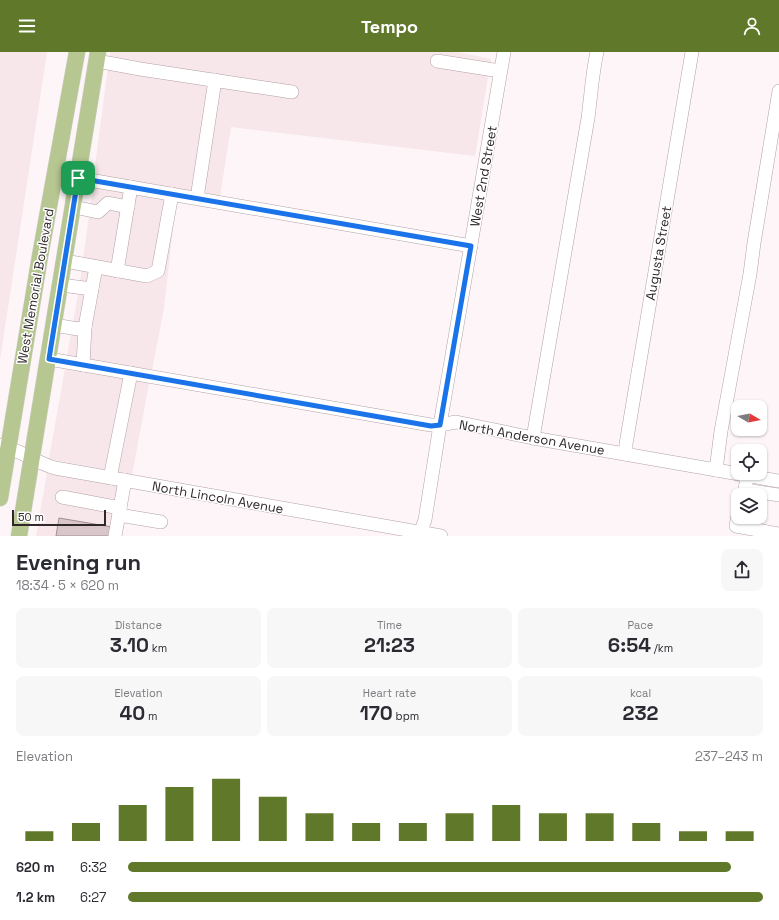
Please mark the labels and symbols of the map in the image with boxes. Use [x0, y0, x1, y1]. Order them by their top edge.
street label: West 2nd Street [466, 124, 501, 228]
pin [61, 161, 95, 195]
street label: Augusta Street [642, 205, 675, 302]
street label: West Memorial Boulevard [13, 207, 58, 365]
north arrow [731, 400, 767, 436]
street label: North Anderson Avenue [458, 416, 606, 459]
street label: North Lincoln Avenue [151, 478, 285, 517]
scale bar [12, 508, 106, 527]

